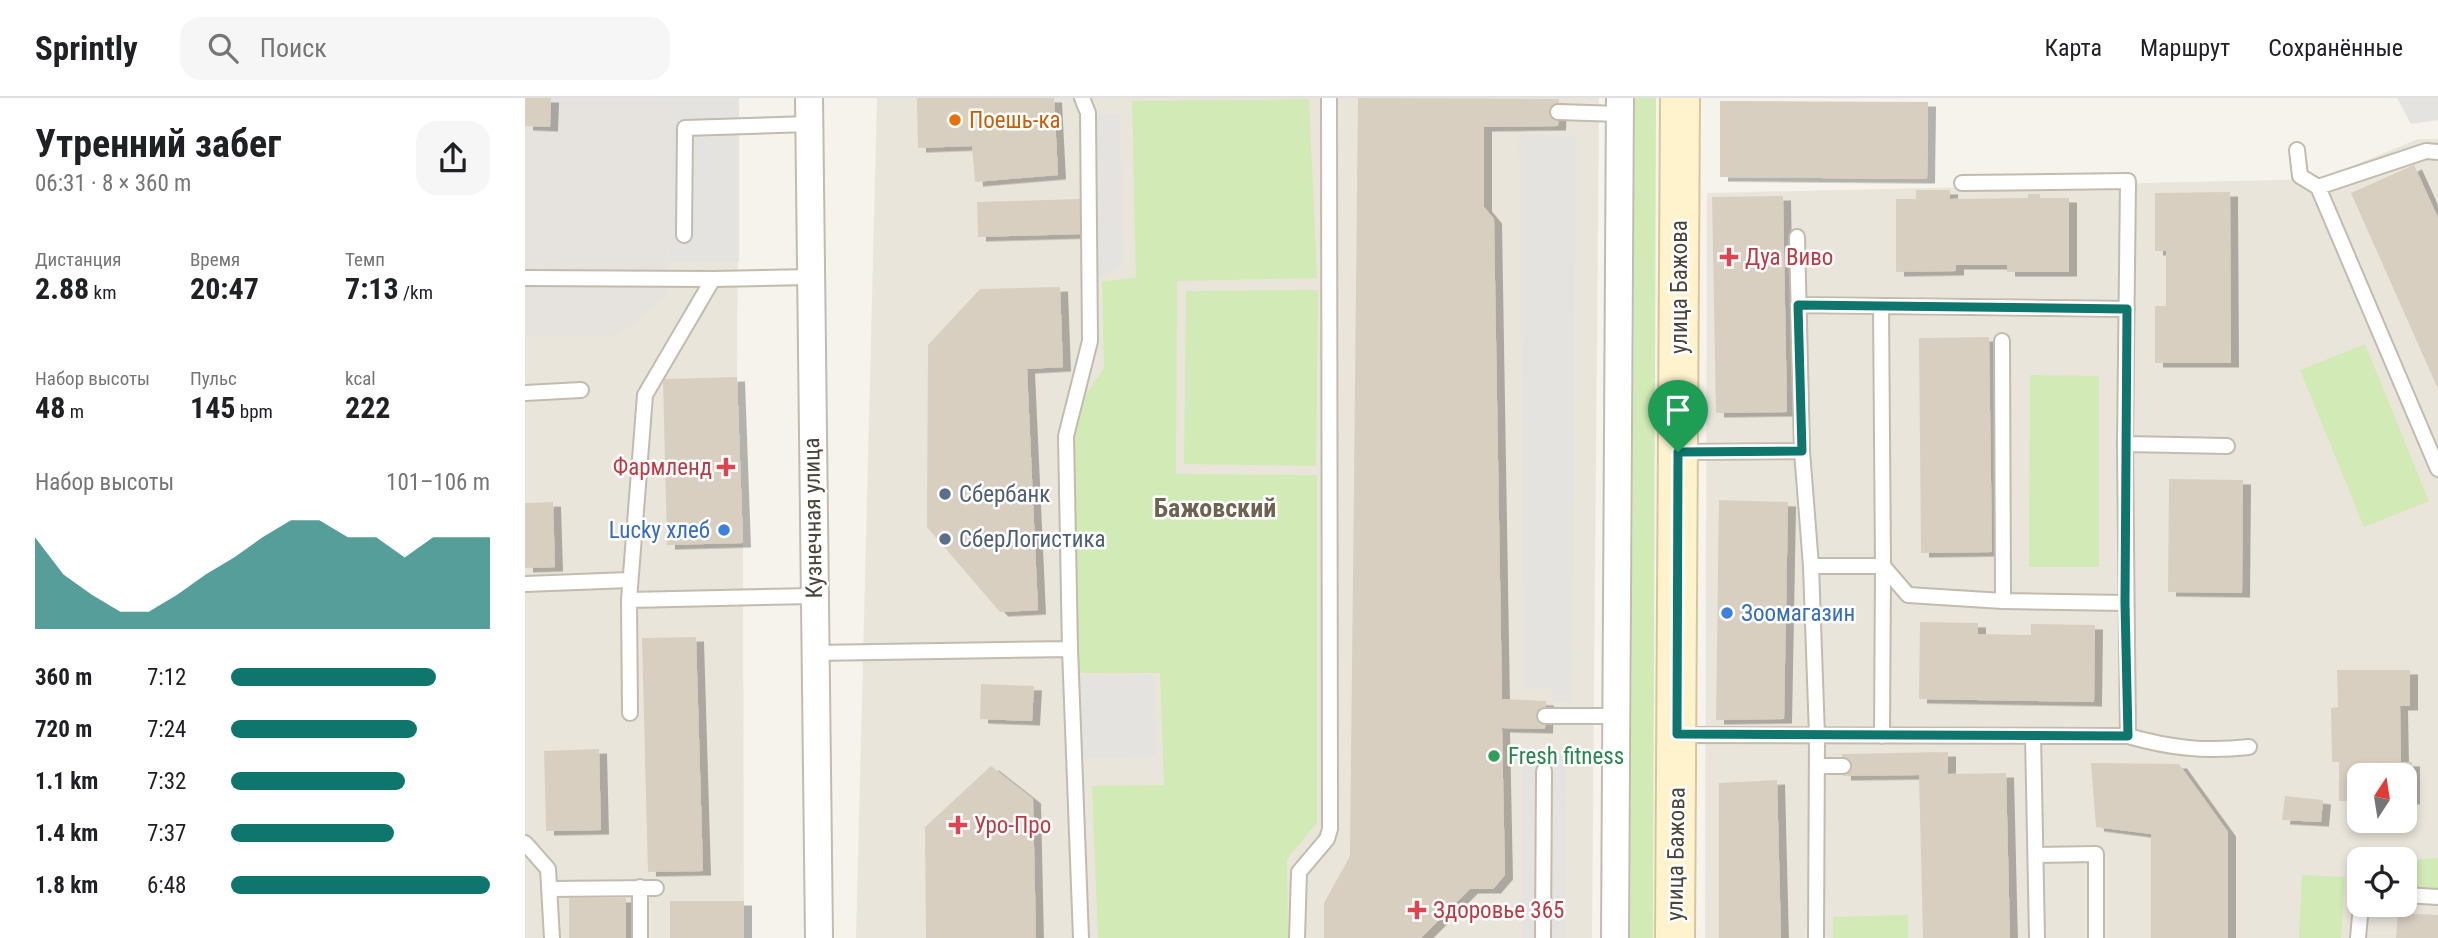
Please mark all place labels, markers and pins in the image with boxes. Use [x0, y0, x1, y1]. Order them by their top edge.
place label: Поешь-ка [969, 107, 1061, 134]
marker: Поешь-ка [947, 112, 963, 128]
place label: Дуа Виво [1745, 244, 1833, 271]
marker: Дуа Виво [1719, 247, 1739, 267]
pin [1648, 380, 1708, 452]
place label: Фармленд [613, 454, 712, 481]
marker: Фармленд [718, 459, 734, 475]
place label: Сбербанк [959, 481, 1050, 508]
marker: Сбербанк [937, 486, 953, 502]
place label: Lucky хлеб [609, 517, 710, 544]
marker: Lucky хлеб [716, 522, 732, 538]
place label: СберЛогистика [959, 526, 1105, 553]
marker: СберЛогистика [937, 531, 953, 547]
place label: Зоомагазин [1741, 600, 1855, 627]
marker: Зоомагазин [1719, 605, 1735, 621]
place label: Fresh fitness [1508, 743, 1624, 770]
marker: Fresh fitness [1486, 748, 1502, 764]
place label: Уро-Про [974, 812, 1051, 839]
marker: Уро-Про [948, 815, 968, 835]
place label: Здоровье 365 [1433, 897, 1564, 924]
marker: Здоровье 365 [1407, 900, 1427, 920]

